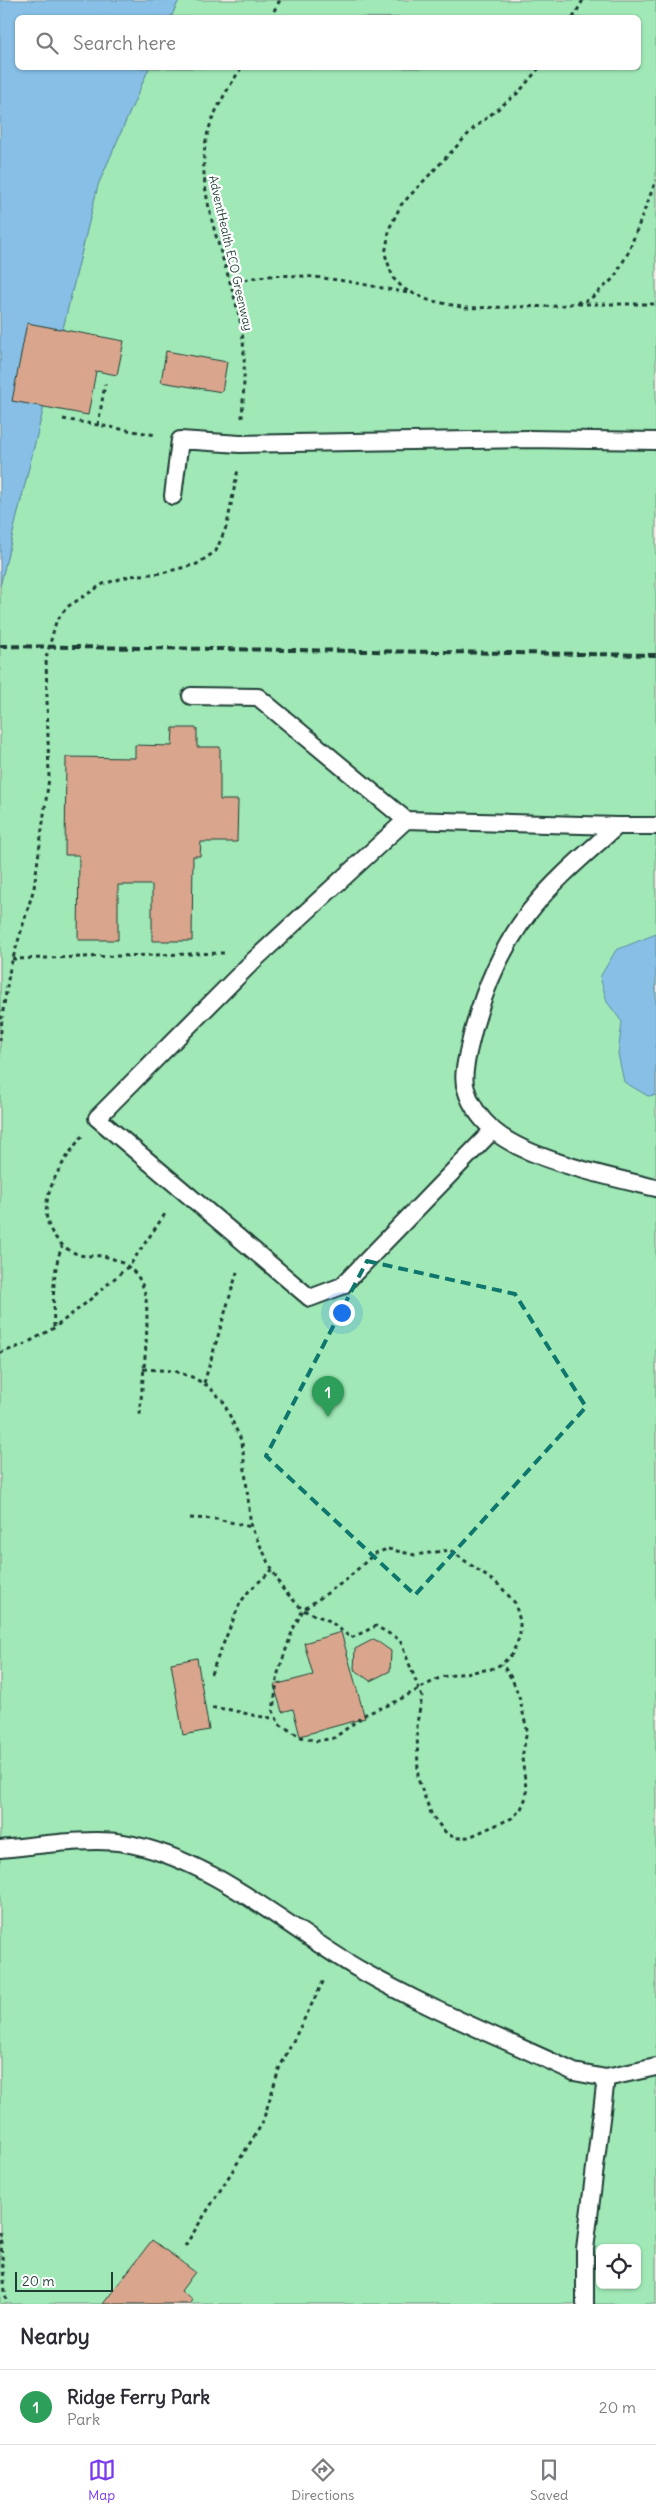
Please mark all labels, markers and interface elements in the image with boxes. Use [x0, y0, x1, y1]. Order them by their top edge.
search box [15, 15, 641, 70]
icon: search [33, 29, 61, 57]
text: Search here [73, 31, 176, 55]
street label: AdventHealth ECO Greenway [206, 174, 256, 332]
your location [329, 1300, 355, 1326]
pin: 1 [312, 1376, 344, 1417]
map controls [596, 2244, 641, 2289]
button: locate [596, 2244, 641, 2289]
scale bar [15, 2269, 112, 2292]
text: 20 m [22, 2272, 55, 2290]
text: Nearby [20, 2323, 90, 2350]
text: Ridge Ferry Park [67, 2385, 210, 2409]
text: 1 [33, 2397, 39, 2417]
text: 20 m [599, 2397, 636, 2417]
text: Park [67, 2409, 100, 2429]
tab: Map [88, 2456, 116, 2504]
tab: Directions [291, 2456, 354, 2504]
tab: Saved [530, 2456, 568, 2504]

